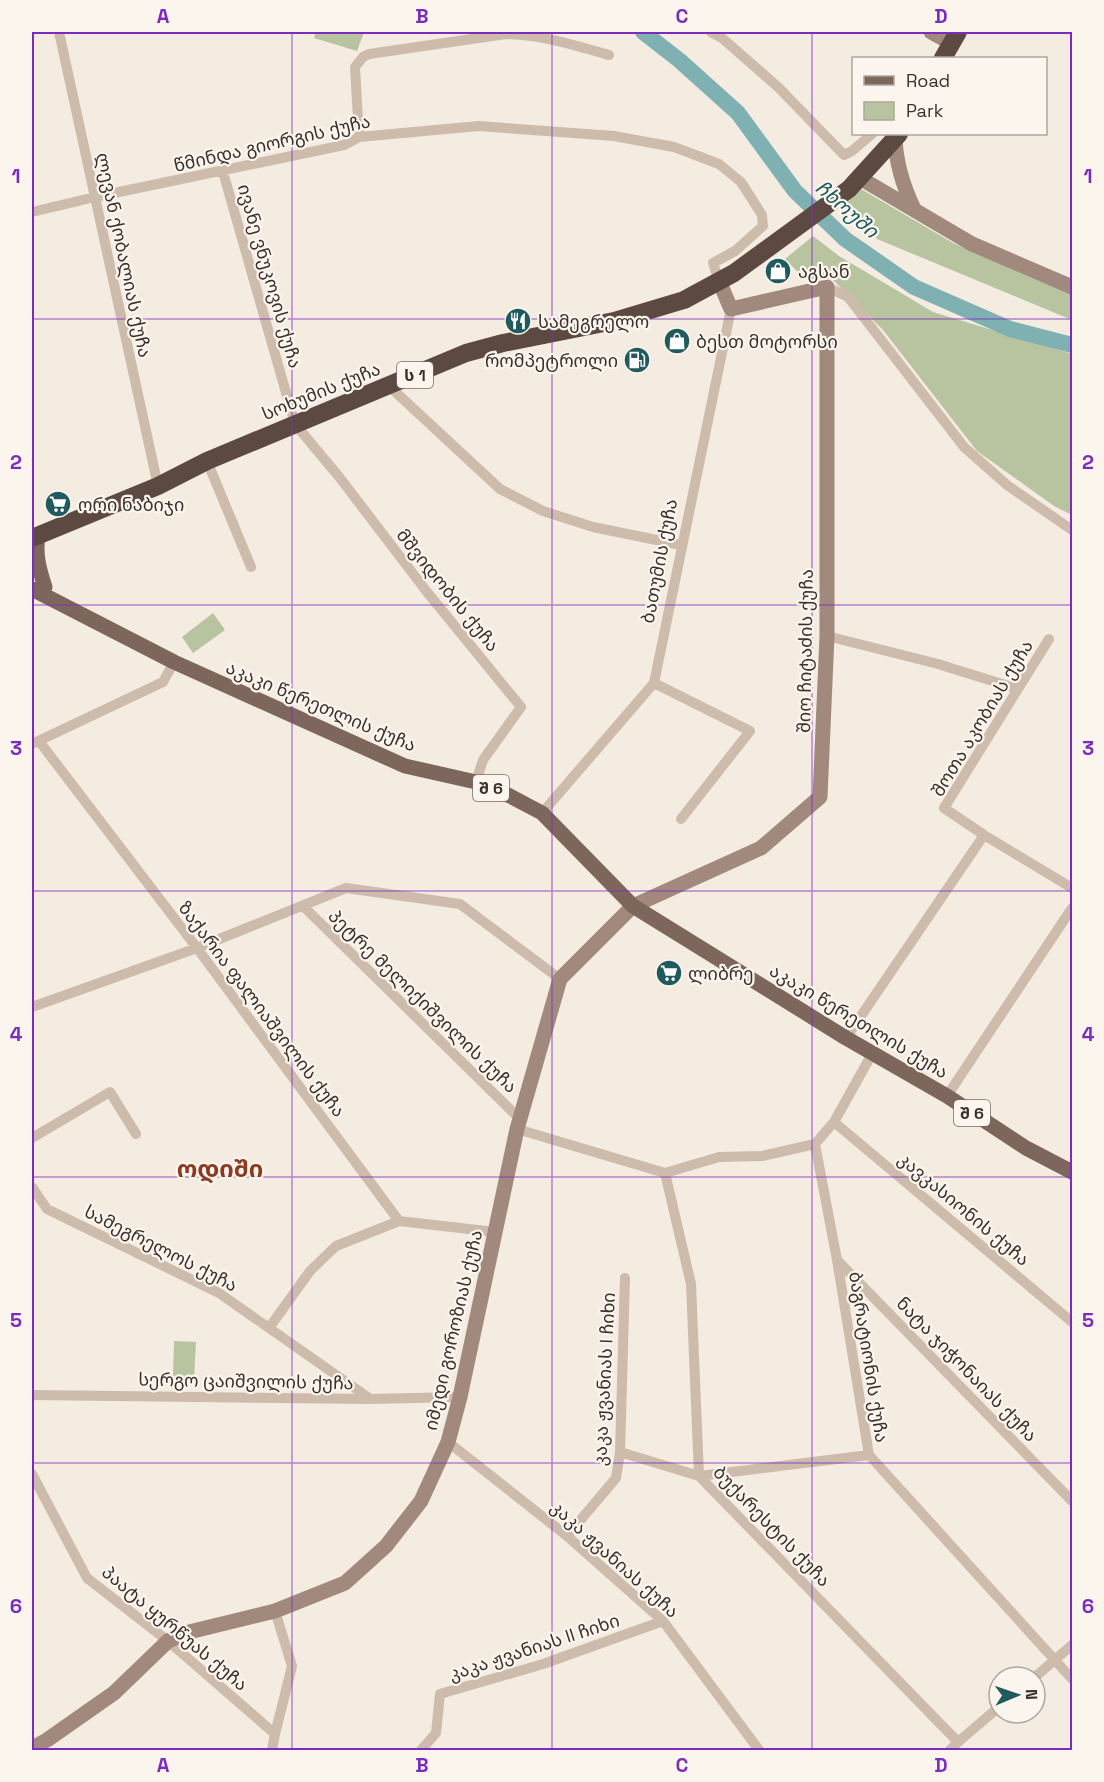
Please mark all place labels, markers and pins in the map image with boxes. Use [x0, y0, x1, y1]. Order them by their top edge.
shop icon: აგსან [763, 256, 793, 286]
place label: აგსან [798, 260, 850, 283]
restaurant icon: სამეგრელო [503, 306, 533, 336]
place label: სამეგრელო [538, 310, 649, 333]
shop icon: ბესთ მოტორსი [662, 326, 692, 356]
place label: ბესთ მოტორსი [696, 330, 838, 353]
fuel station icon: რომპეტროლი [622, 345, 652, 375]
place label: რომპეტროლი [485, 349, 618, 372]
supermarket icon: ორი ნაბიჯი [43, 489, 73, 519]
place label: ორი ნაბიჯი [78, 493, 184, 516]
supermarket icon: ლიბრე [654, 958, 684, 988]
place label: ლიბრე [688, 962, 754, 985]

